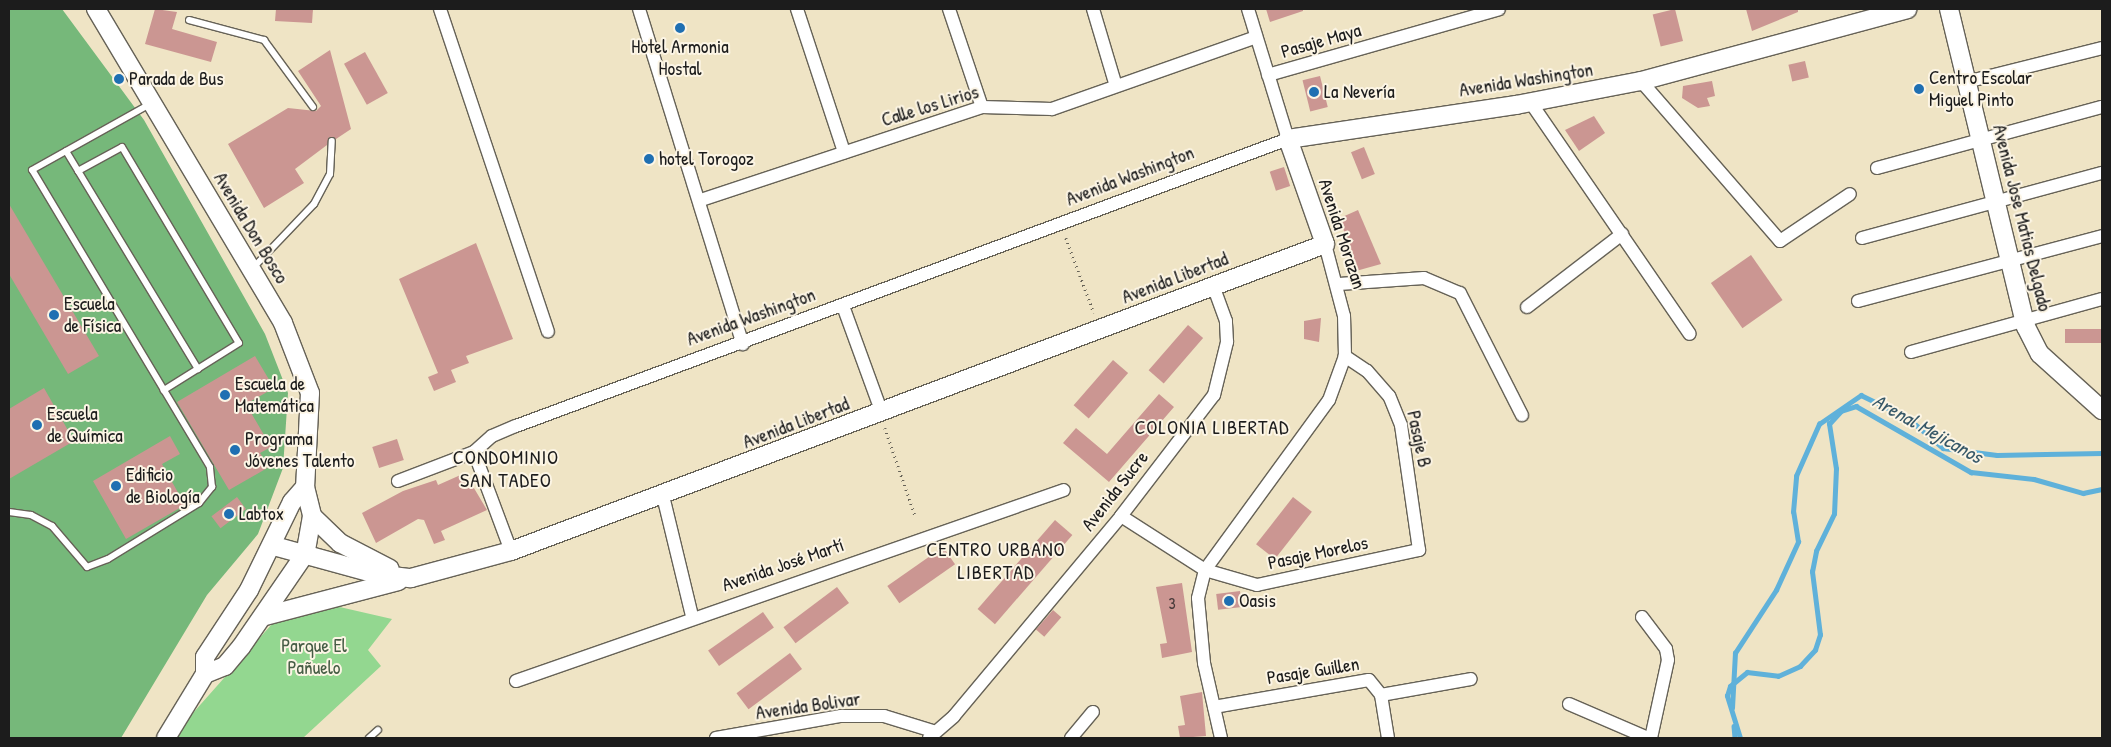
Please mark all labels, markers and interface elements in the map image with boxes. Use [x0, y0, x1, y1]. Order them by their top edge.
street label: Pasaje Maya [1278, 19, 1364, 63]
marker: Hotel Armonia Hostal [674, 22, 686, 34]
place label: Hotel Armonia Hostal [631, 36, 729, 80]
street label: Avenida Washington [1458, 58, 1594, 102]
place label: Centro Escolar Miguel Pinto [1929, 67, 2032, 111]
place label: Parada de Bus [129, 68, 223, 90]
marker: Parada de Bus [113, 73, 125, 85]
street label: Calle los Lirios [879, 80, 981, 132]
place label: La Nevería [1324, 81, 1395, 103]
marker: Centro Escolar Miguel Pinto [1913, 83, 1925, 95]
marker: La Nevería [1308, 86, 1320, 98]
street label: Avenida Jose Matias Delgado [1988, 122, 2056, 314]
street label: Avenida Washington [1063, 141, 1197, 211]
place label: hotel Torogoz [659, 148, 754, 170]
marker: hotel Torogoz [643, 153, 655, 165]
street label: Avenida Don Bosco [209, 168, 293, 288]
street label: Avenida Morazan [1313, 176, 1371, 292]
street label: Avenida Libertad [1119, 247, 1231, 309]
street label: Avenida Washington [684, 283, 818, 351]
place label: Escuela de Física [64, 293, 121, 337]
marker: Escuela de Física [48, 309, 60, 321]
place label: Escuela de Matemática [235, 373, 314, 417]
water label: Arenal Mejicanos [1869, 388, 1987, 468]
marker: Escuela de Matemática [219, 389, 231, 401]
street label: Avenida Libertad [740, 392, 852, 454]
place label: Escuela de Química [47, 403, 123, 447]
street label: Pasaje B [1402, 409, 1436, 469]
district label: COLONIA LIBERTAD [1132, 414, 1292, 438]
marker: Escuela de Química [31, 419, 43, 431]
place label: Programa Jóvenes Talento [245, 428, 354, 472]
marker: Programa Jóvenes Talento [229, 444, 241, 456]
district label: CONDOMINIO SAN TADEO [452, 445, 560, 492]
street label: Avenida Sucre [1077, 447, 1153, 535]
place label: Edificio de Biología [126, 464, 200, 508]
marker: Edificio de Biología [110, 480, 122, 492]
place label: Labtox [239, 503, 284, 525]
marker: Labtox [223, 508, 235, 520]
street label: Pasaje Morelos [1266, 531, 1370, 575]
street label: Avenida José Martí [719, 533, 847, 597]
district label: CENTRO URBANO LIBERTAD [925, 536, 1067, 583]
place label: Oasis [1239, 590, 1276, 612]
house number: 3 [1168, 593, 1176, 613]
marker: Oasis [1223, 595, 1235, 607]
park label: Parque El Pañuelo [281, 635, 347, 679]
street label: Pasaje Guillen [1265, 652, 1361, 690]
street label: Avenida Bolivar [754, 687, 862, 725]

